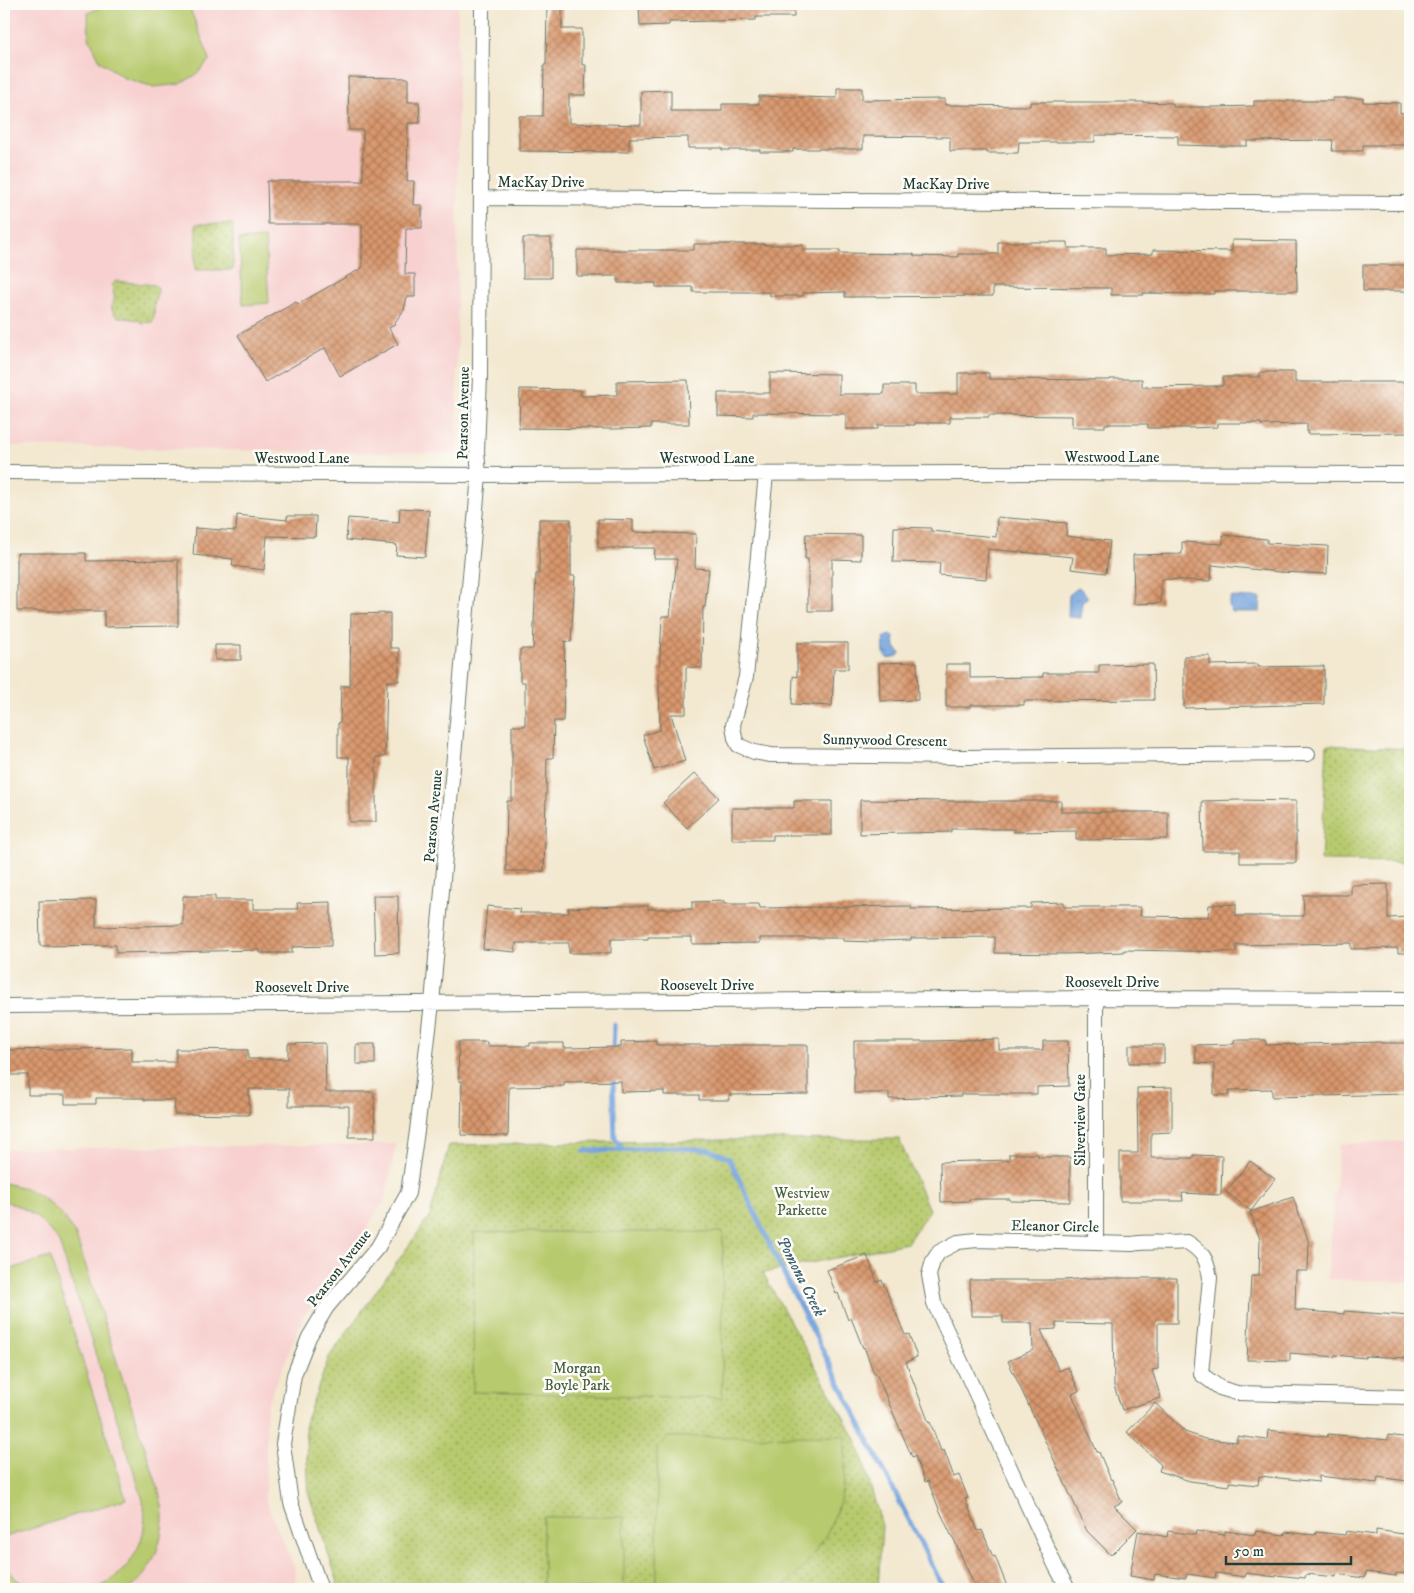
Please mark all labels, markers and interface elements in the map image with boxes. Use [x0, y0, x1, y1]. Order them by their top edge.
street label: MacKay Drive [497, 173, 585, 192]
street label: MacKay Drive [902, 175, 990, 194]
street label: Pearson Avenue [453, 366, 474, 460]
street label: Westwood Lane [1063, 448, 1160, 467]
street label: Westwood Lane [253, 449, 350, 468]
street label: Westwood Lane [658, 449, 755, 468]
street label: Sunnywood Crescent [823, 730, 948, 751]
street label: Pearson Avenue [420, 769, 447, 863]
street label: Roosevelt Drive [1065, 973, 1159, 992]
street label: Roosevelt Drive [660, 976, 754, 995]
street label: Roosevelt Drive [255, 978, 349, 997]
street label: Silverview Gate [1071, 1074, 1090, 1166]
park label: Westview Parkette [773, 1184, 830, 1220]
street label: Eleanor Circle [1011, 1216, 1099, 1237]
street label: Pearson Avenue [303, 1226, 376, 1311]
water label: Pomona Creek [772, 1233, 830, 1320]
park label: Morgan Boyle Park [544, 1359, 610, 1395]
scale bar [1226, 1533, 1352, 1565]
text: 50 m [1234, 1542, 1264, 1561]

